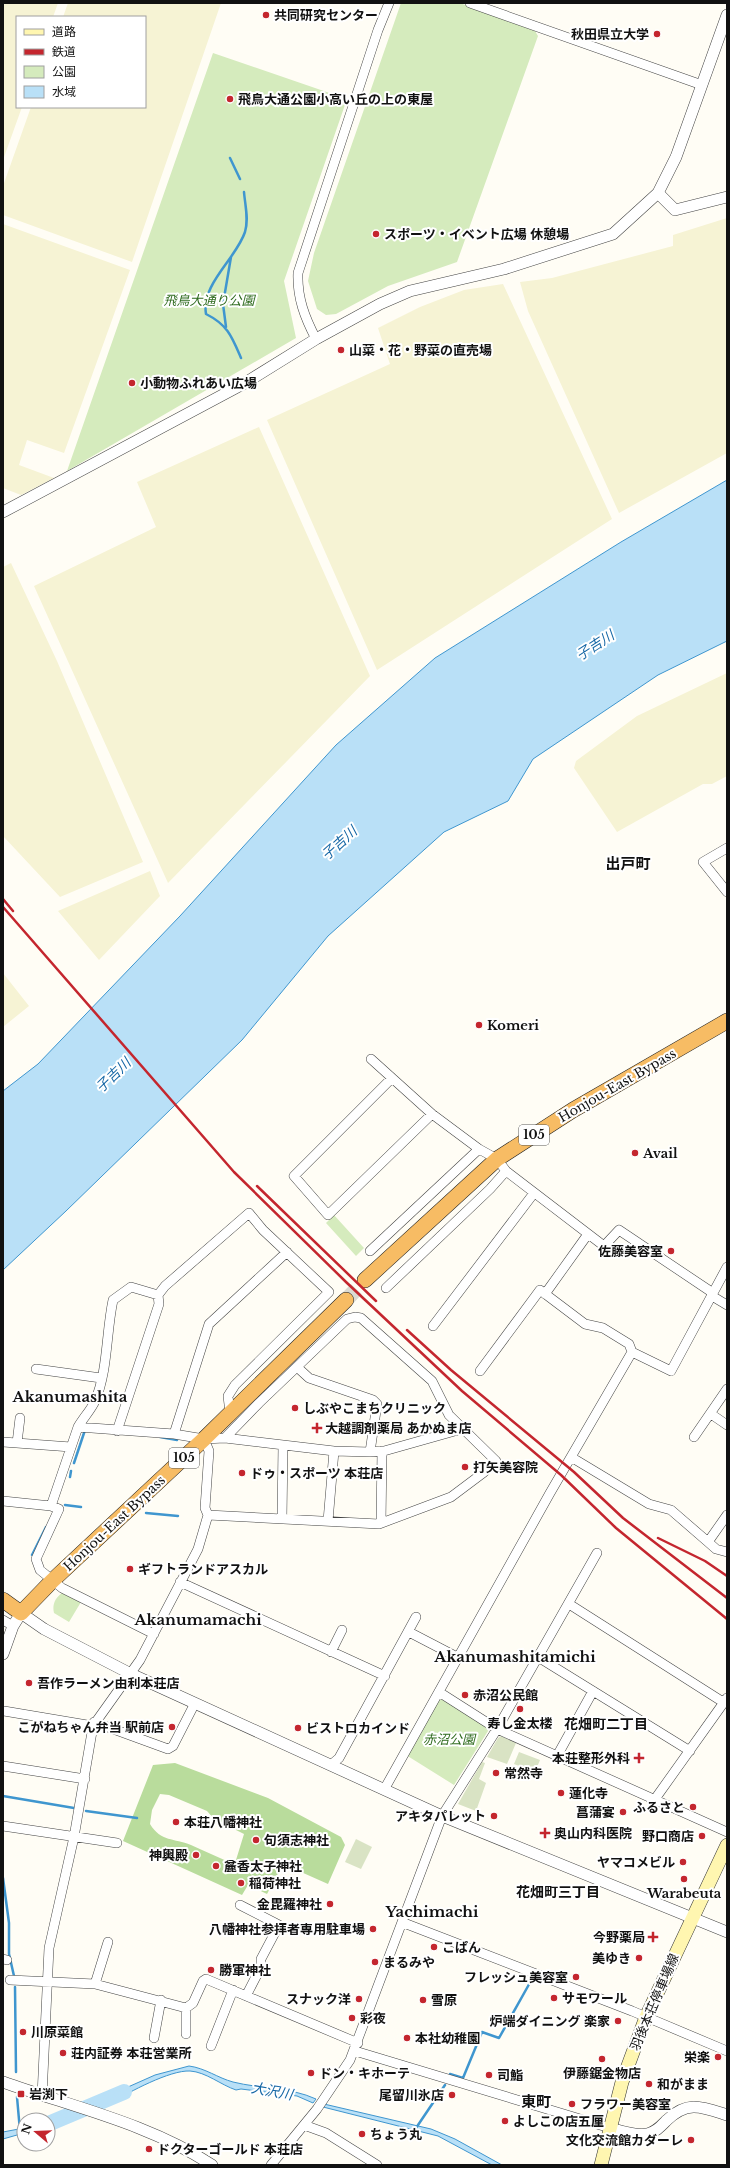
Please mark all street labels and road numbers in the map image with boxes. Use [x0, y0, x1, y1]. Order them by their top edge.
street label: Honjou-East Bypass [555, 1045, 679, 1126]
road number: 105 [519, 1125, 549, 1145]
road number: 105 [169, 1448, 199, 1468]
street label: Honjou-East Bypass [60, 1472, 169, 1575]
street label: 羽後本荘停車場線 [626, 1951, 683, 2053]

